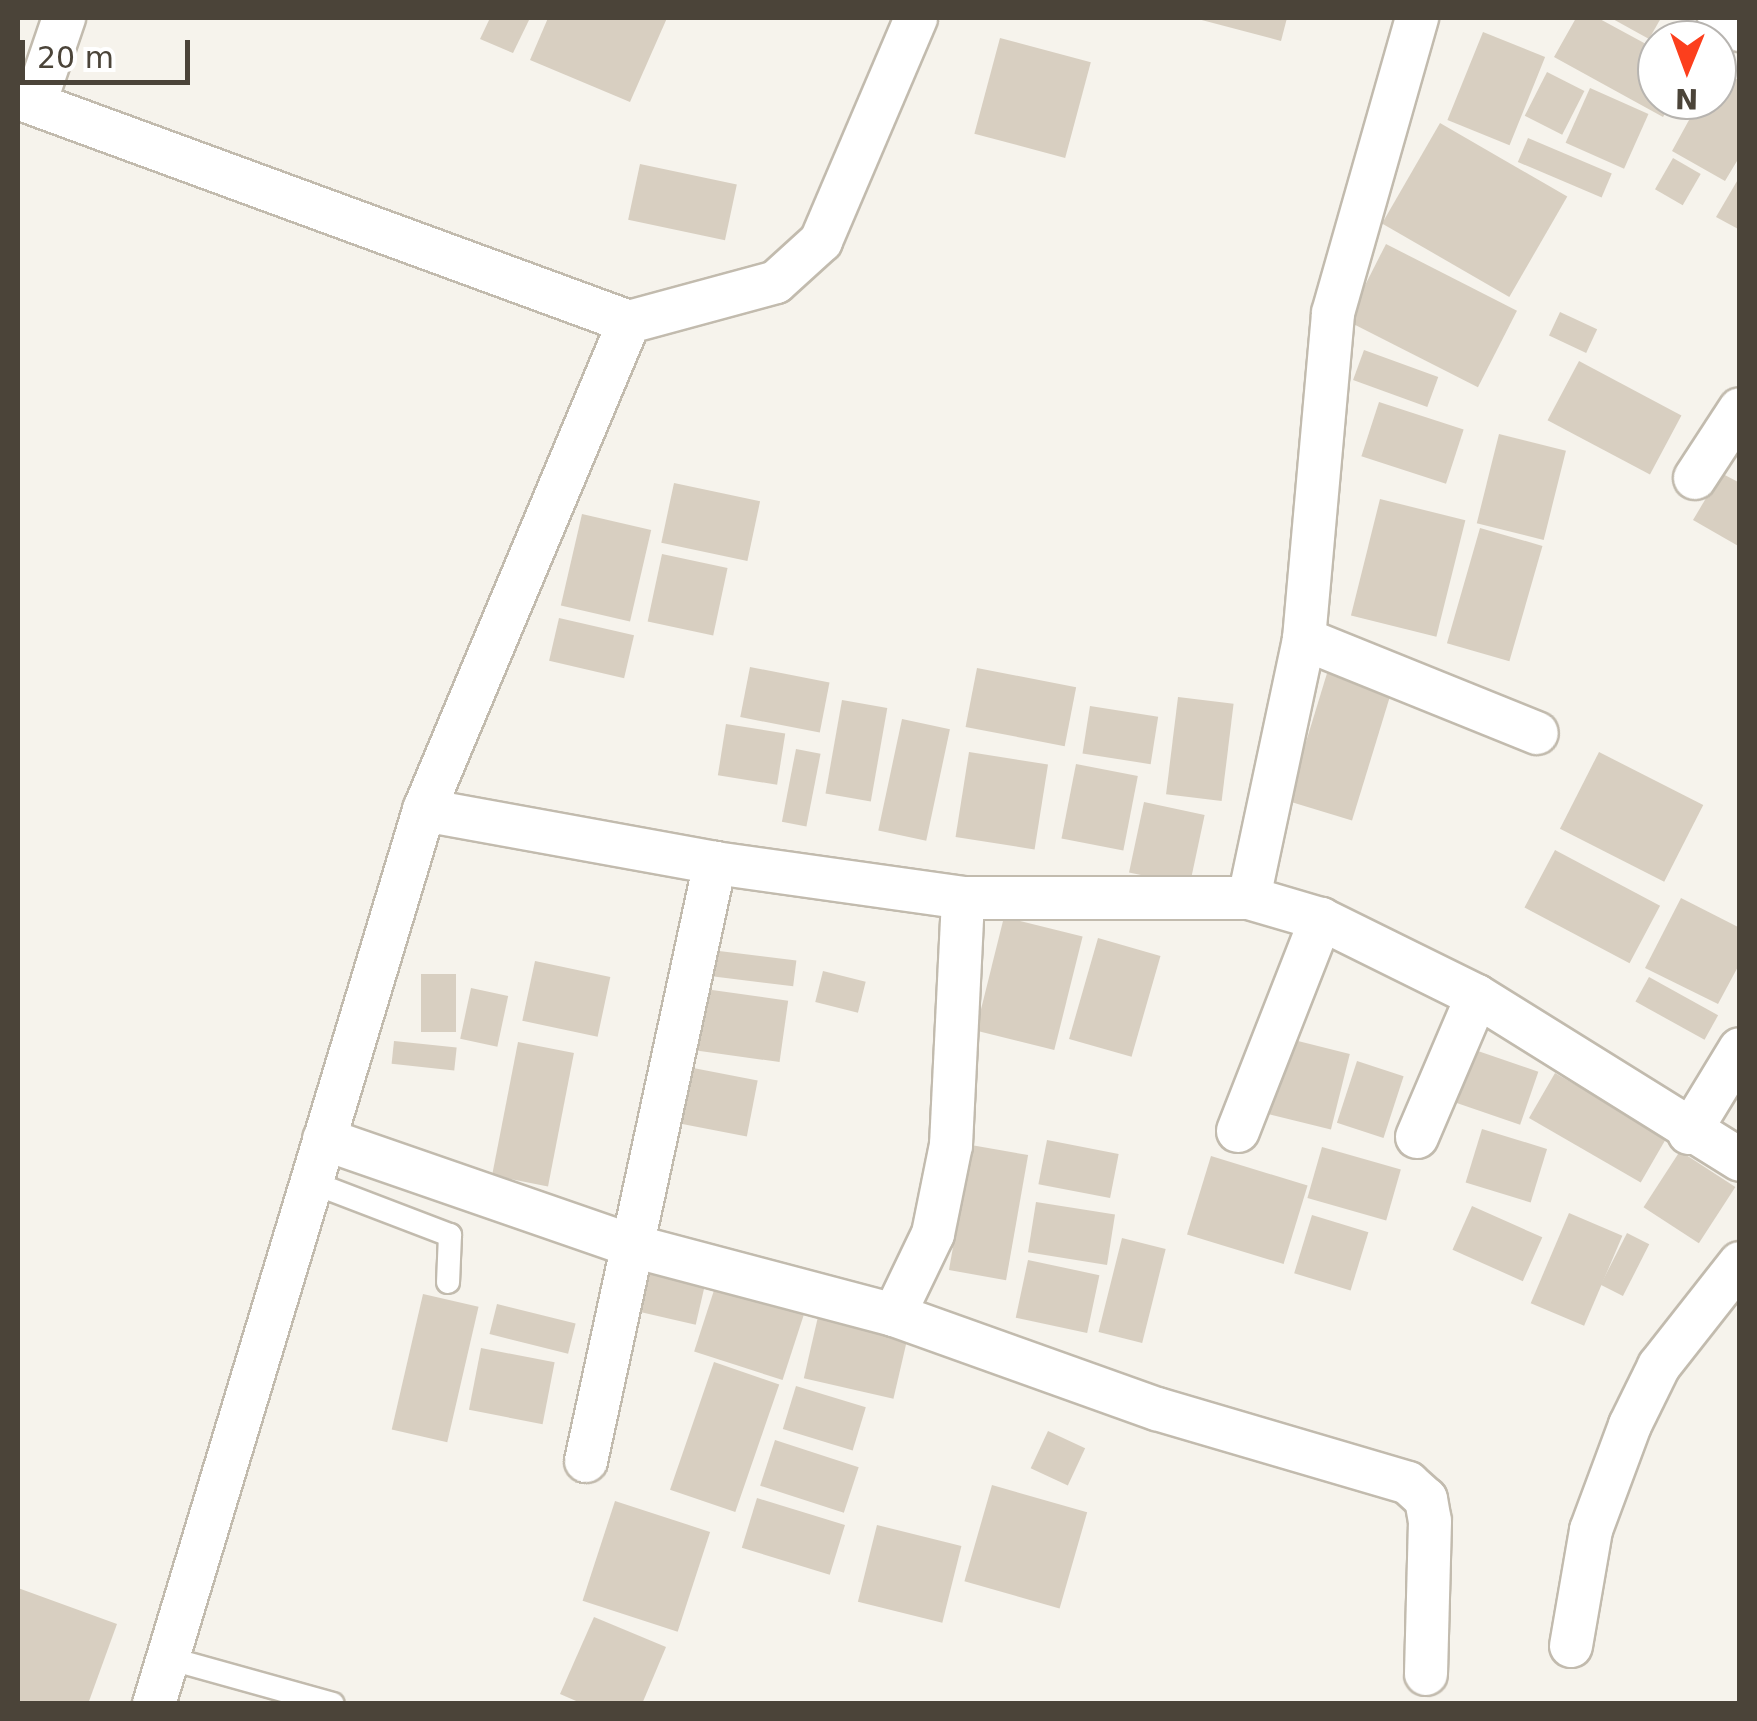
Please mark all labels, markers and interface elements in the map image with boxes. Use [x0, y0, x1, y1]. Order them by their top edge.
scale bar [25, 20, 195, 82]
north arrow [1637, 20, 1737, 120]
text: 20 m [37, 40, 114, 75]
text: N [1674, 82, 1699, 115]

